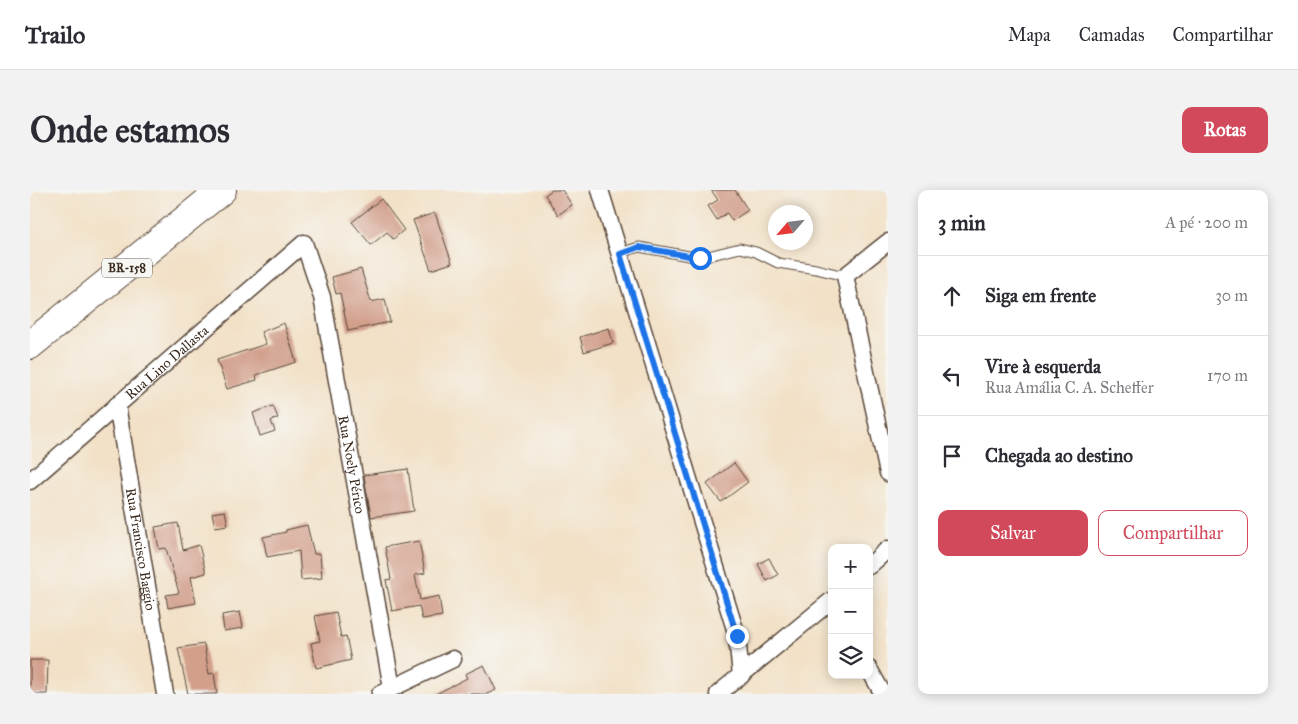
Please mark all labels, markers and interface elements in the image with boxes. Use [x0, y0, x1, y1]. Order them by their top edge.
text: Trailo [25, 20, 85, 50]
text: Mapa [1008, 24, 1051, 46]
text: Camadas [1079, 24, 1145, 46]
text: Compartilhar [1173, 24, 1273, 46]
button: Rotas [1182, 107, 1268, 153]
text: Onde estamos [30, 109, 230, 152]
north arrow [768, 205, 813, 250]
text: 3 min [938, 210, 986, 236]
text: A pé · 200 m [1165, 213, 1248, 232]
route start [689, 247, 712, 270]
road number: BR-158 [102, 258, 152, 278]
icon: ahead [938, 282, 966, 310]
text: Siga em frente [985, 284, 1096, 307]
text: 30 m [1215, 286, 1248, 305]
street label: Rua Lino Dallasta [122, 322, 212, 403]
text: Vire à esquerda [985, 355, 1101, 378]
icon: left [938, 362, 966, 390]
text: 170 m [1207, 366, 1248, 385]
text: Rua Amália C. A. Scheffer [985, 378, 1154, 397]
street label: Rua Noely Périco [335, 414, 369, 515]
icon: arrive [938, 442, 966, 470]
text: Chegada ao destino [985, 444, 1133, 467]
street label: Rua Francisco Baggio [122, 487, 159, 612]
button: Salvar [938, 510, 1088, 556]
button: Compartilhar [1098, 510, 1248, 556]
map controls [828, 544, 873, 679]
button: + [828, 544, 873, 589]
button: − [828, 589, 873, 634]
route end [726, 625, 749, 648]
button: layers [828, 634, 873, 679]

